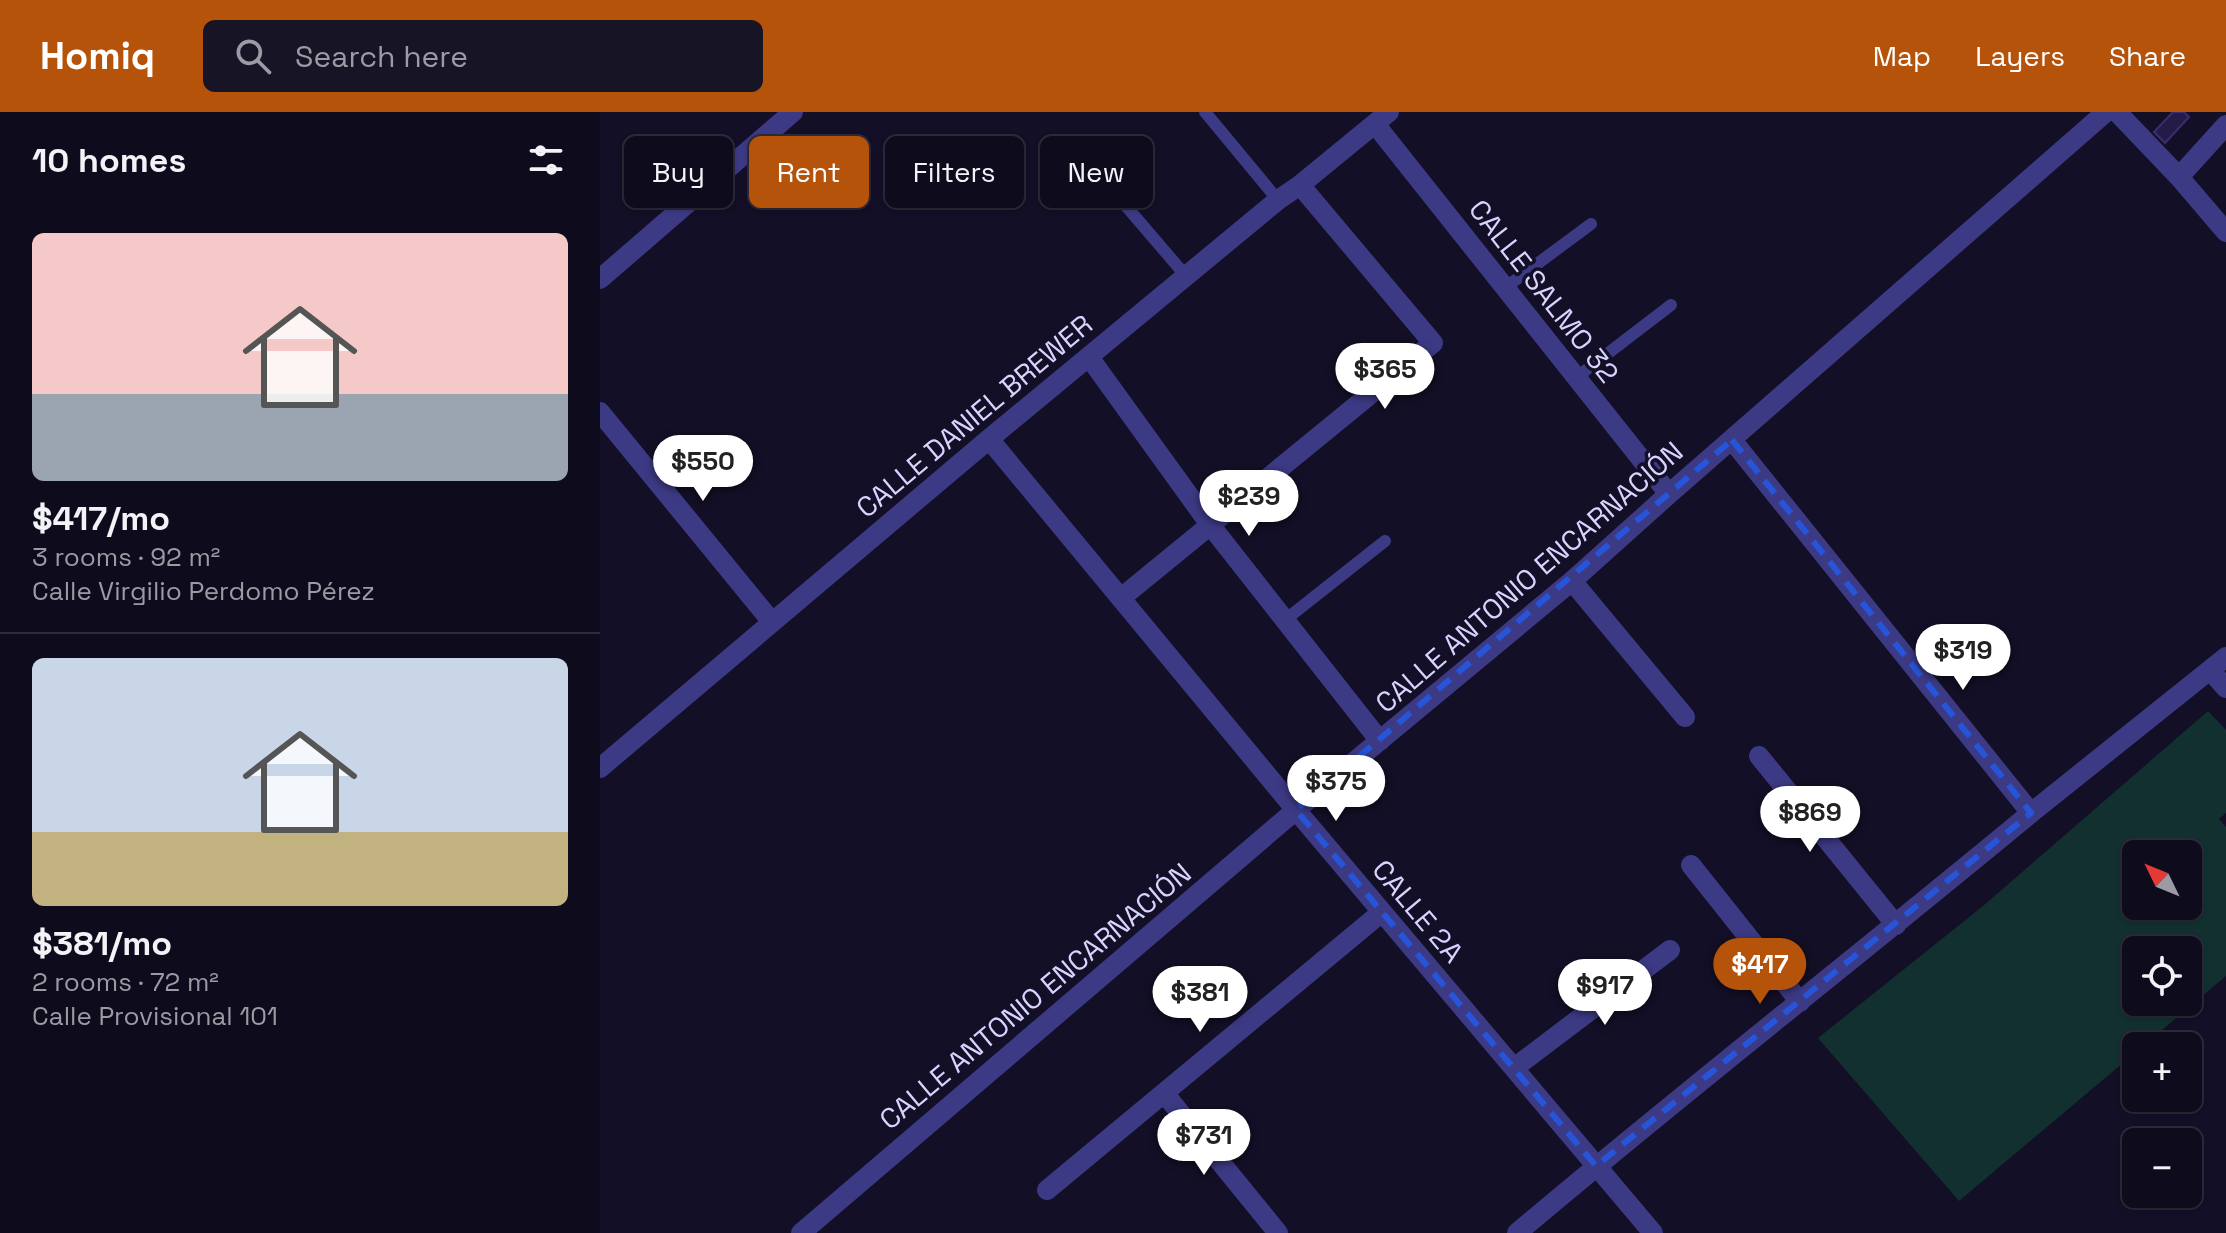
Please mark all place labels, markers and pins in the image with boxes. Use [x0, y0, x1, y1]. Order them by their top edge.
pin: $365 [1338, 343, 1432, 411]
pin: $550 [656, 435, 750, 503]
pin: $239 [1202, 470, 1296, 538]
pin: $319 [1916, 624, 2010, 692]
pin: $375 [1289, 755, 1383, 823]
pin: $869 [1763, 786, 1857, 854]
pin: $417 [1713, 938, 1807, 1006]
pin: $917 [1558, 959, 1652, 1027]
pin: $381 [1153, 966, 1247, 1034]
pin: $731 [1157, 1109, 1251, 1177]

